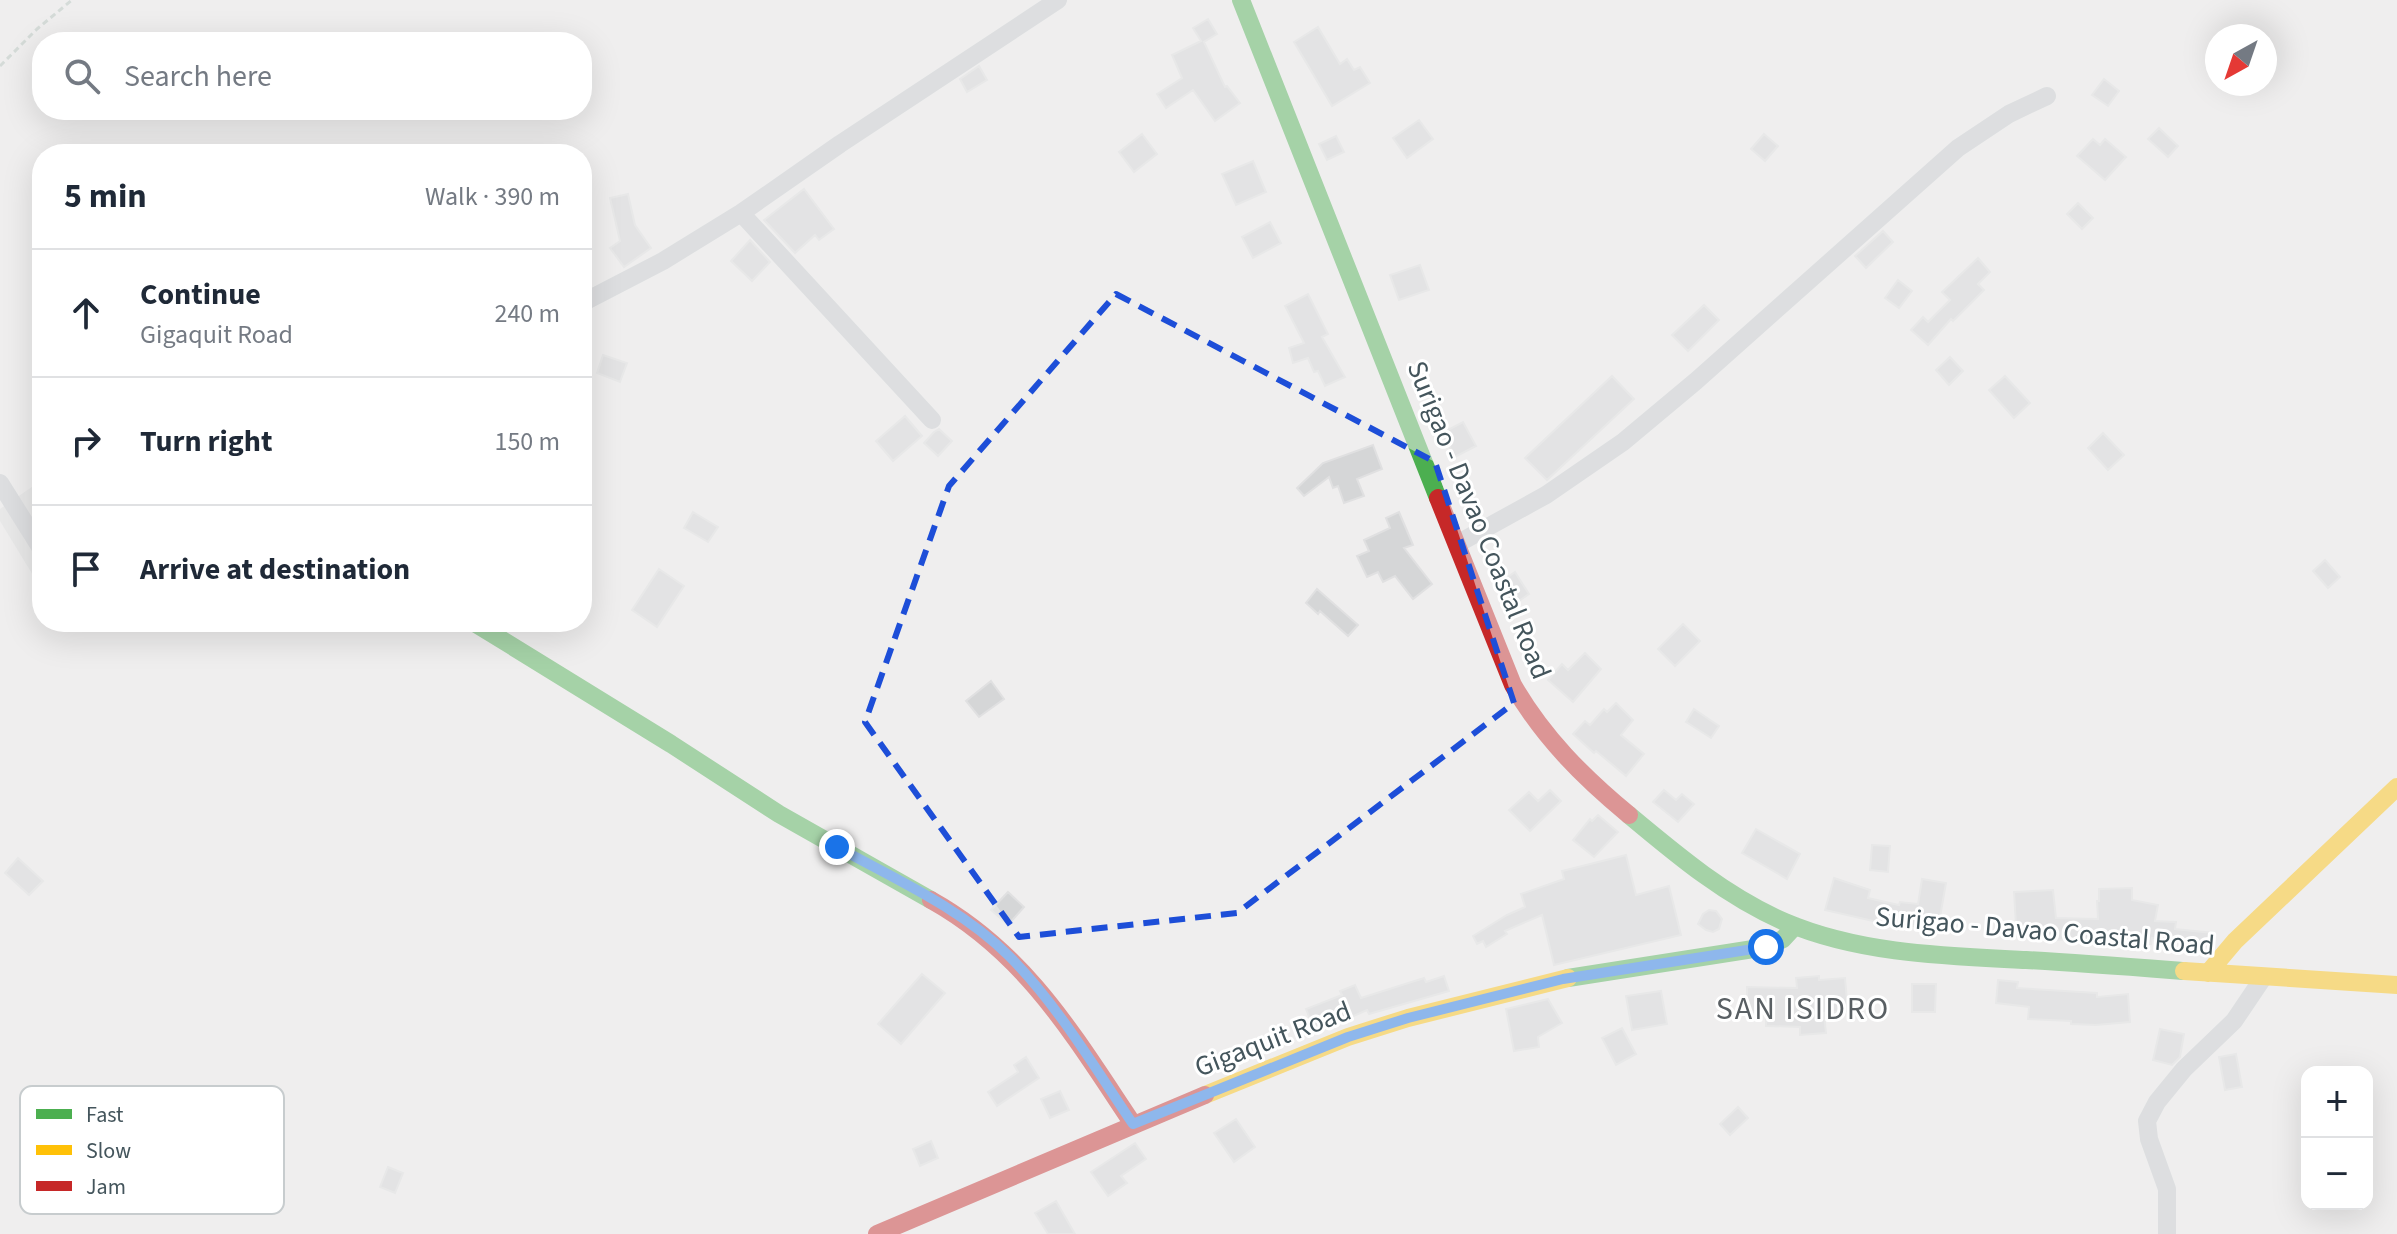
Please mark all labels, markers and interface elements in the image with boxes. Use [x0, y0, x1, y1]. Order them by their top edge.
north arrow [2205, 24, 2277, 96]
search box [32, 32, 592, 120]
icon: search [60, 54, 104, 98]
text: Search here [124, 55, 272, 98]
text: 5 min [64, 172, 147, 221]
text: Walk · 390 m [425, 178, 560, 215]
text: Continue [140, 273, 261, 316]
icon: ahead [64, 291, 108, 335]
text: 240 m [494, 295, 560, 332]
text: Gigaquit Road [140, 316, 293, 353]
street label: Surigao - Davao Coastal Road [1397, 355, 1561, 685]
icon: right [64, 419, 108, 463]
text: Turn right [140, 420, 272, 463]
text: 150 m [494, 423, 560, 460]
icon: arrive [64, 547, 108, 591]
text: Arrive at destination [140, 548, 410, 591]
route end [819, 829, 855, 865]
street label: Surigao - Davao Coastal Road [1874, 896, 2216, 966]
route start [1748, 929, 1784, 965]
district label: SAN ISIDRO [1716, 986, 1890, 1032]
street label: Gigaquit Road [1189, 991, 1357, 1087]
map controls [2301, 1066, 2373, 1210]
button: + [2301, 1066, 2373, 1138]
legend [20, 1086, 284, 1214]
text: Fast [86, 1099, 124, 1131]
text: Slow [86, 1135, 131, 1167]
button: − [2301, 1138, 2373, 1210]
text: Jam [86, 1171, 126, 1203]

